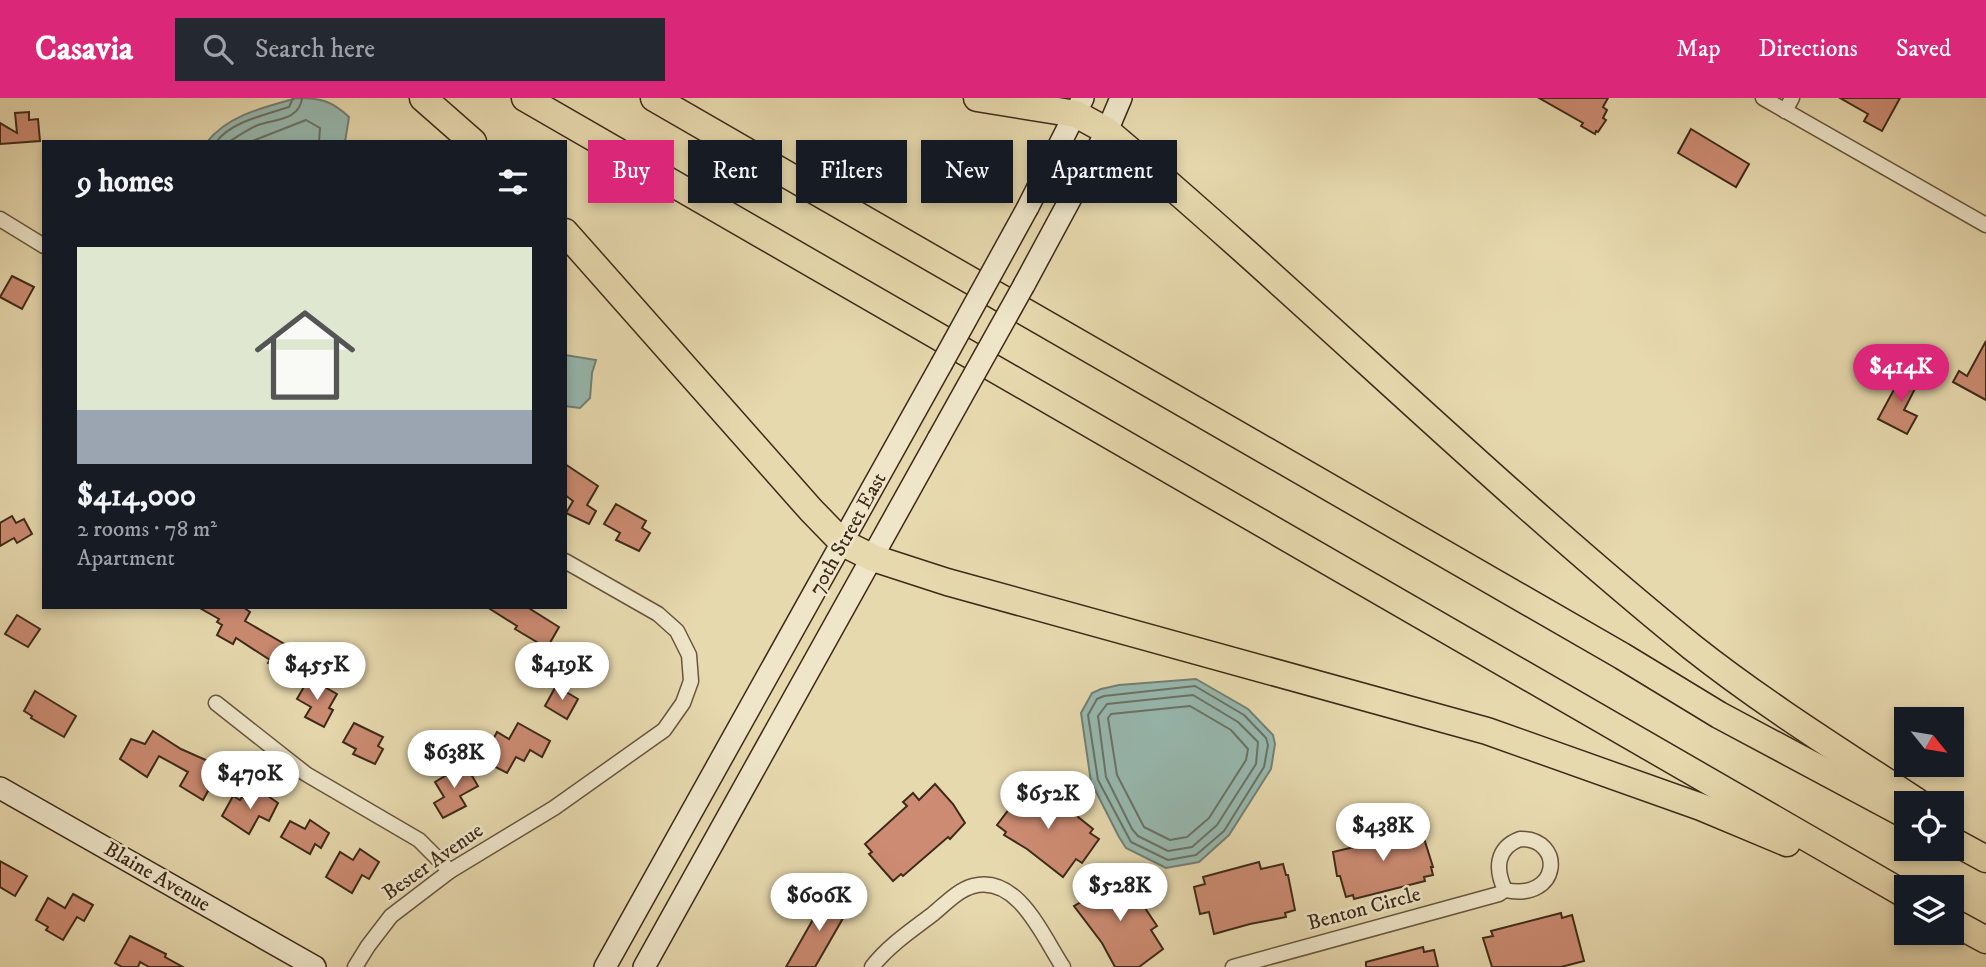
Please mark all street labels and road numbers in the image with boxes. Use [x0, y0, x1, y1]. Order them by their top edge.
street label: 70th Street East [804, 468, 893, 600]
street label: Bester Avenue [378, 818, 489, 906]
street label: Blaine Avenue [99, 836, 215, 918]
street label: Benton Circle [1304, 881, 1424, 937]

